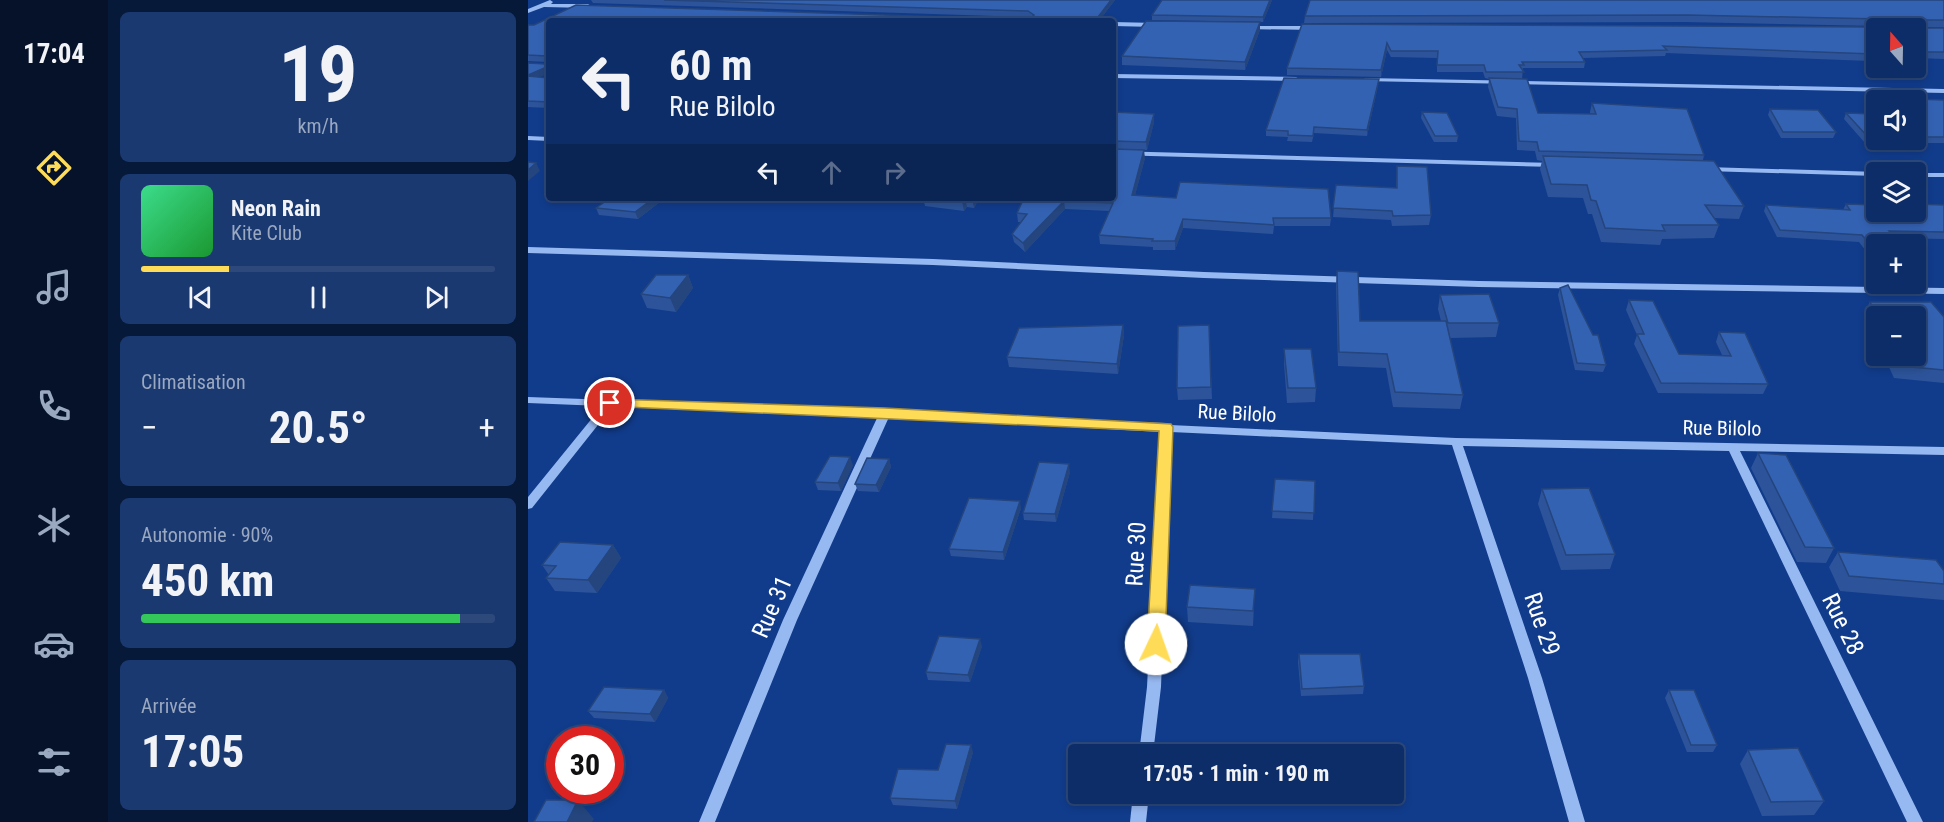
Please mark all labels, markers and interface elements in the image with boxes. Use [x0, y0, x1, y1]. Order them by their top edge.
north arrow [1866, 18, 1926, 78]
map controls [1866, 18, 1926, 366]
text: 19 [279, 29, 357, 120]
text: 17:04 [23, 38, 85, 70]
text: 60 m [669, 41, 752, 90]
icon: left [570, 42, 648, 120]
button: sound [1866, 90, 1926, 150]
text: Rue Bilolo [669, 91, 776, 123]
text: km/h [297, 114, 339, 138]
icon: directions [33, 147, 75, 189]
icon: left [752, 156, 785, 189]
icon: ahead [815, 156, 848, 189]
icon: right [878, 156, 911, 189]
button: layers [1866, 162, 1926, 222]
text: Neon Rain [231, 196, 321, 221]
text: Kite Club [231, 221, 302, 245]
button: + [1866, 234, 1926, 294]
icon: music [33, 266, 75, 308]
icon: previous [184, 281, 217, 314]
icon: pause [302, 281, 335, 314]
icon: next [420, 281, 453, 314]
button: − [1866, 306, 1926, 366]
text: Climatisation [141, 370, 246, 394]
pin [584, 377, 635, 428]
icon: phone [33, 385, 75, 427]
icon: arrive [593, 386, 626, 419]
street label: Rue Bilolo [1197, 399, 1277, 427]
text: 20.5° [269, 401, 367, 454]
text: − [141, 408, 158, 447]
text: + [479, 408, 495, 447]
street label: Rue Bilolo [1682, 415, 1762, 441]
icon: climate [33, 504, 75, 546]
street label: Rue 30 [1120, 521, 1152, 587]
text: Autonomie · 90% [141, 523, 273, 547]
text: 450 km [141, 554, 274, 607]
street label: Rue 31 [746, 572, 798, 642]
street label: Rue 29 [1518, 589, 1566, 659]
street label: Rue 28 [1816, 589, 1870, 659]
position arrow [1124, 612, 1188, 676]
icon: car [33, 623, 75, 665]
text: Arrivée [141, 694, 197, 718]
text: 17:05 [141, 725, 244, 778]
speed limit sign: 30 [546, 726, 624, 804]
icon: filters [33, 741, 75, 783]
text: 17:05 · 1 min · 190 m [1143, 761, 1329, 786]

